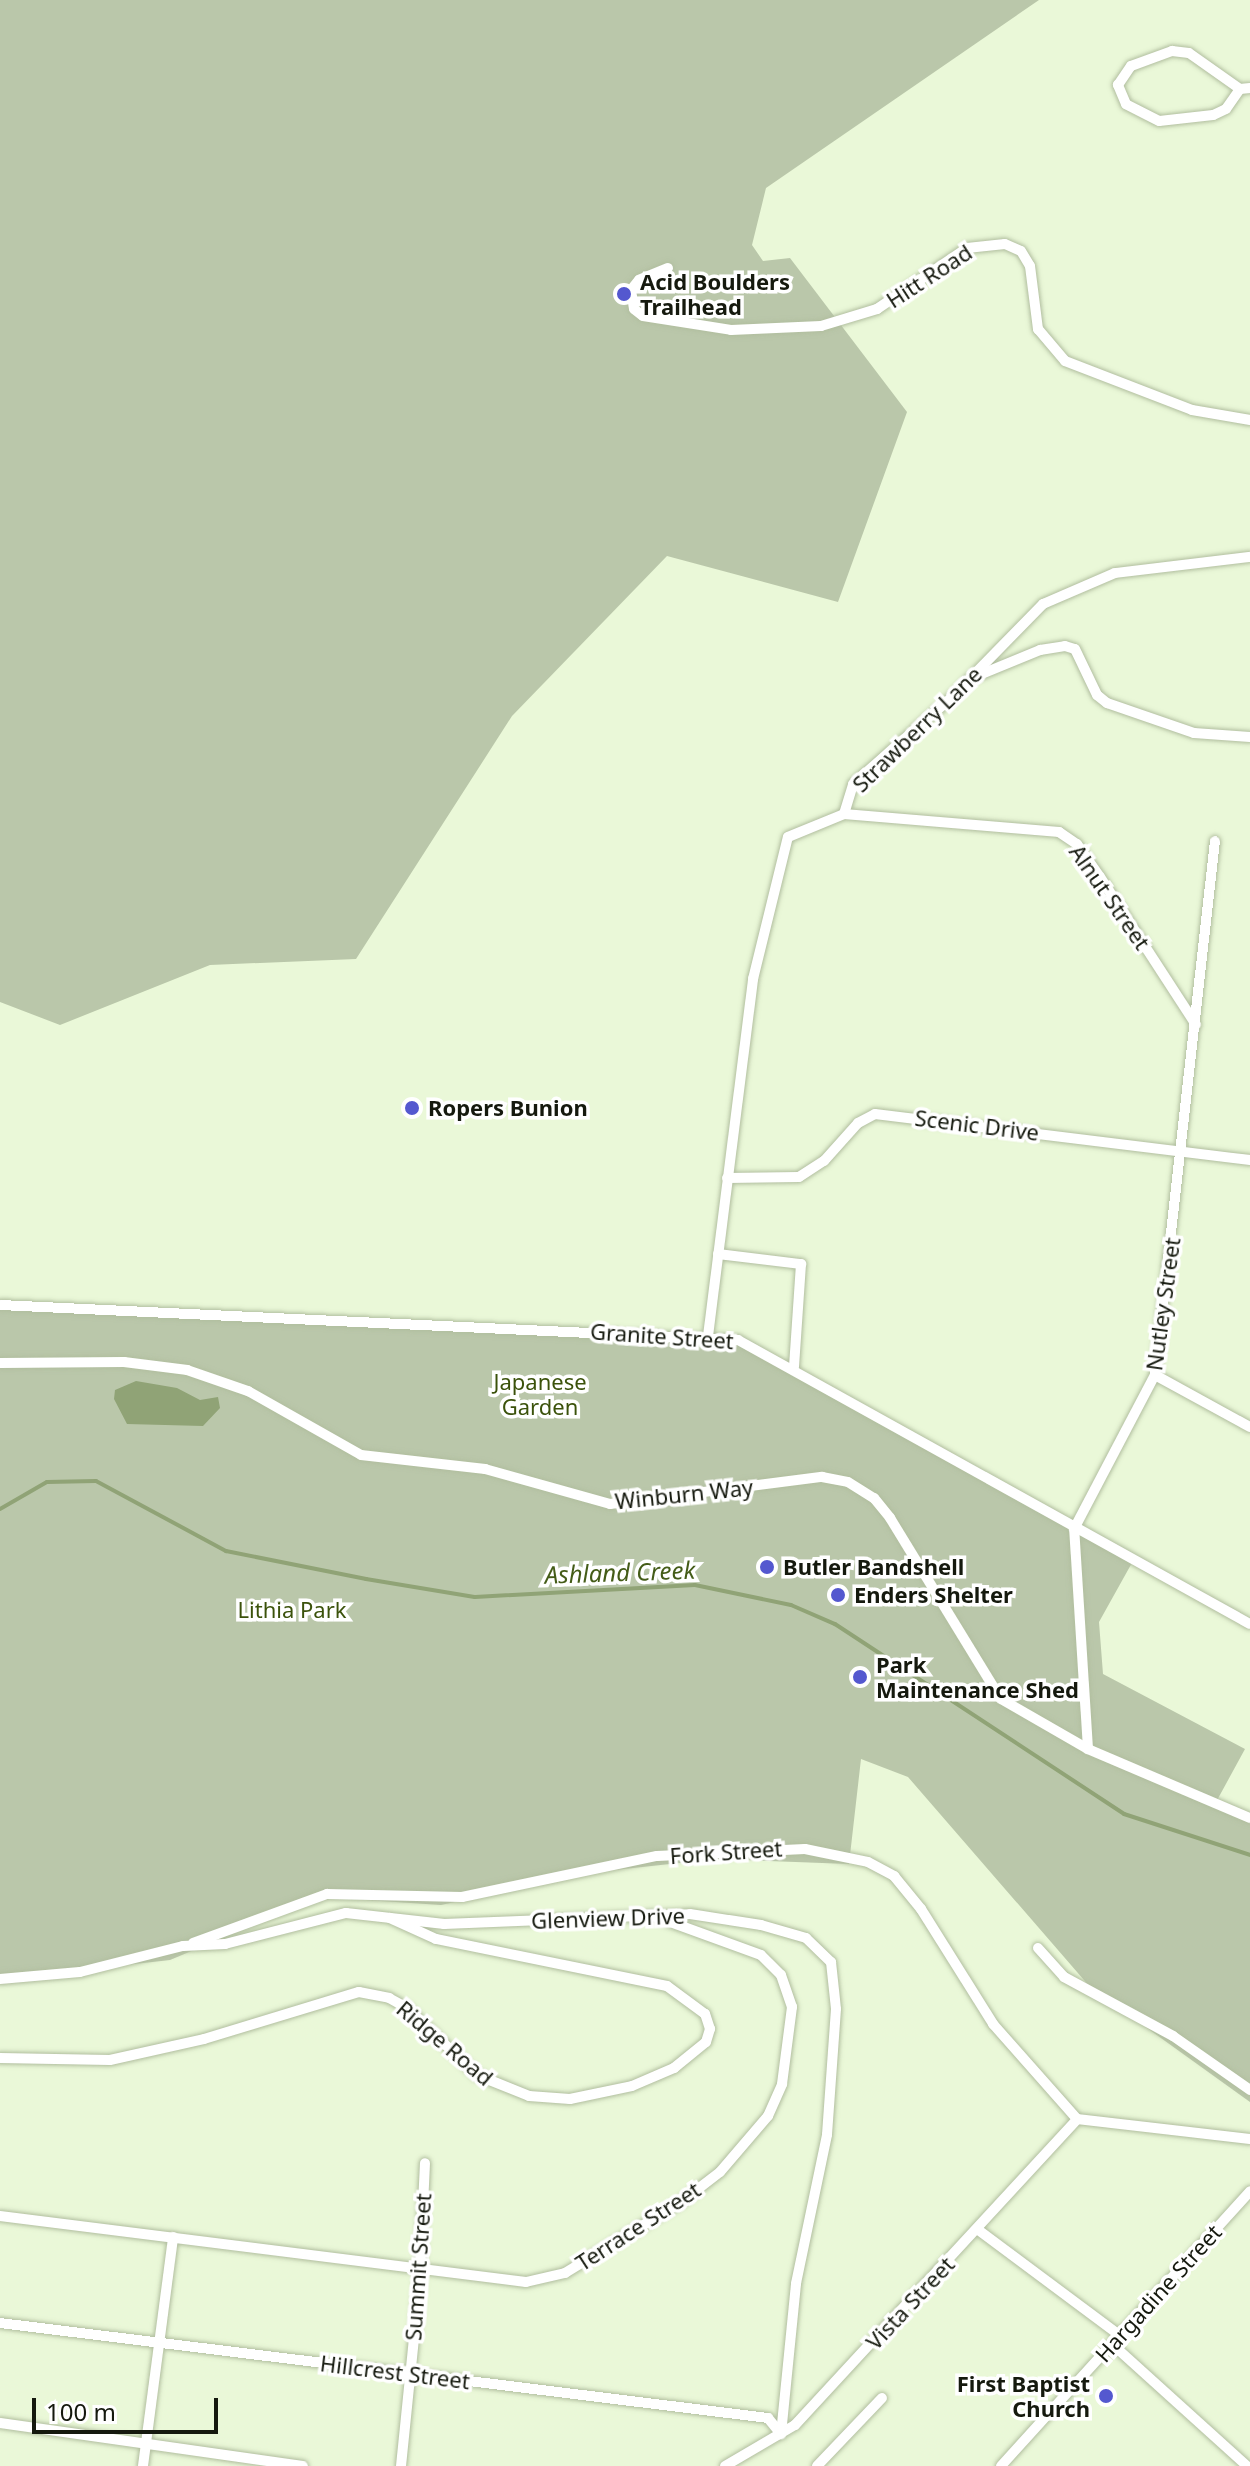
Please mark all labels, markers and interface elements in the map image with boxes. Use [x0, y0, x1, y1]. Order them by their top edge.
street label: Hitt Road [881, 239, 977, 313]
place label: Acid Boulders Trailhead [640, 268, 790, 320]
marker: Acid Boulders Trailhead [615, 285, 633, 303]
street label: Strawberry Lane [847, 661, 987, 797]
street label: Alnut Street [1064, 839, 1156, 955]
place label: Ropers Bunion [428, 1095, 588, 1121]
marker: Ropers Bunion [403, 1099, 421, 1117]
street label: Scenic Drive [913, 1104, 1041, 1146]
street label: Nutley Street [1141, 1236, 1185, 1372]
street label: Granite Street [589, 1318, 735, 1354]
park label: Japanese Garden [493, 1368, 587, 1420]
street label: Winburn Way [614, 1474, 754, 1514]
place label: Butler Bandshell [783, 1554, 964, 1580]
water label: Ashland Creek [544, 1555, 696, 1589]
marker: Butler Bandshell [758, 1558, 776, 1576]
place label: Enders Shelter [854, 1582, 1013, 1608]
marker: Enders Shelter [829, 1586, 847, 1604]
park label: Lithia Park [238, 1597, 346, 1623]
place label: Park Maintenance Shed [876, 1651, 1079, 1702]
marker: Park Maintenance Shed [851, 1668, 869, 1686]
street label: Fork Street [669, 1835, 783, 1869]
street label: Glenview Drive [531, 1902, 685, 1934]
street label: Ridge Road [392, 1995, 498, 2091]
street label: Terrace Street [571, 2176, 705, 2276]
street label: Summit Street [400, 2192, 436, 2342]
street label: Hargadine Street [1089, 2219, 1227, 2367]
street label: Vista Street [861, 2251, 959, 2355]
street label: Hillcrest Street [319, 2350, 471, 2394]
place label: First Baptist Church [957, 2370, 1090, 2422]
scale bar [36, 2382, 222, 2432]
marker: First Baptist Church [1097, 2387, 1115, 2405]
text: 100 m [46, 2395, 116, 2428]

